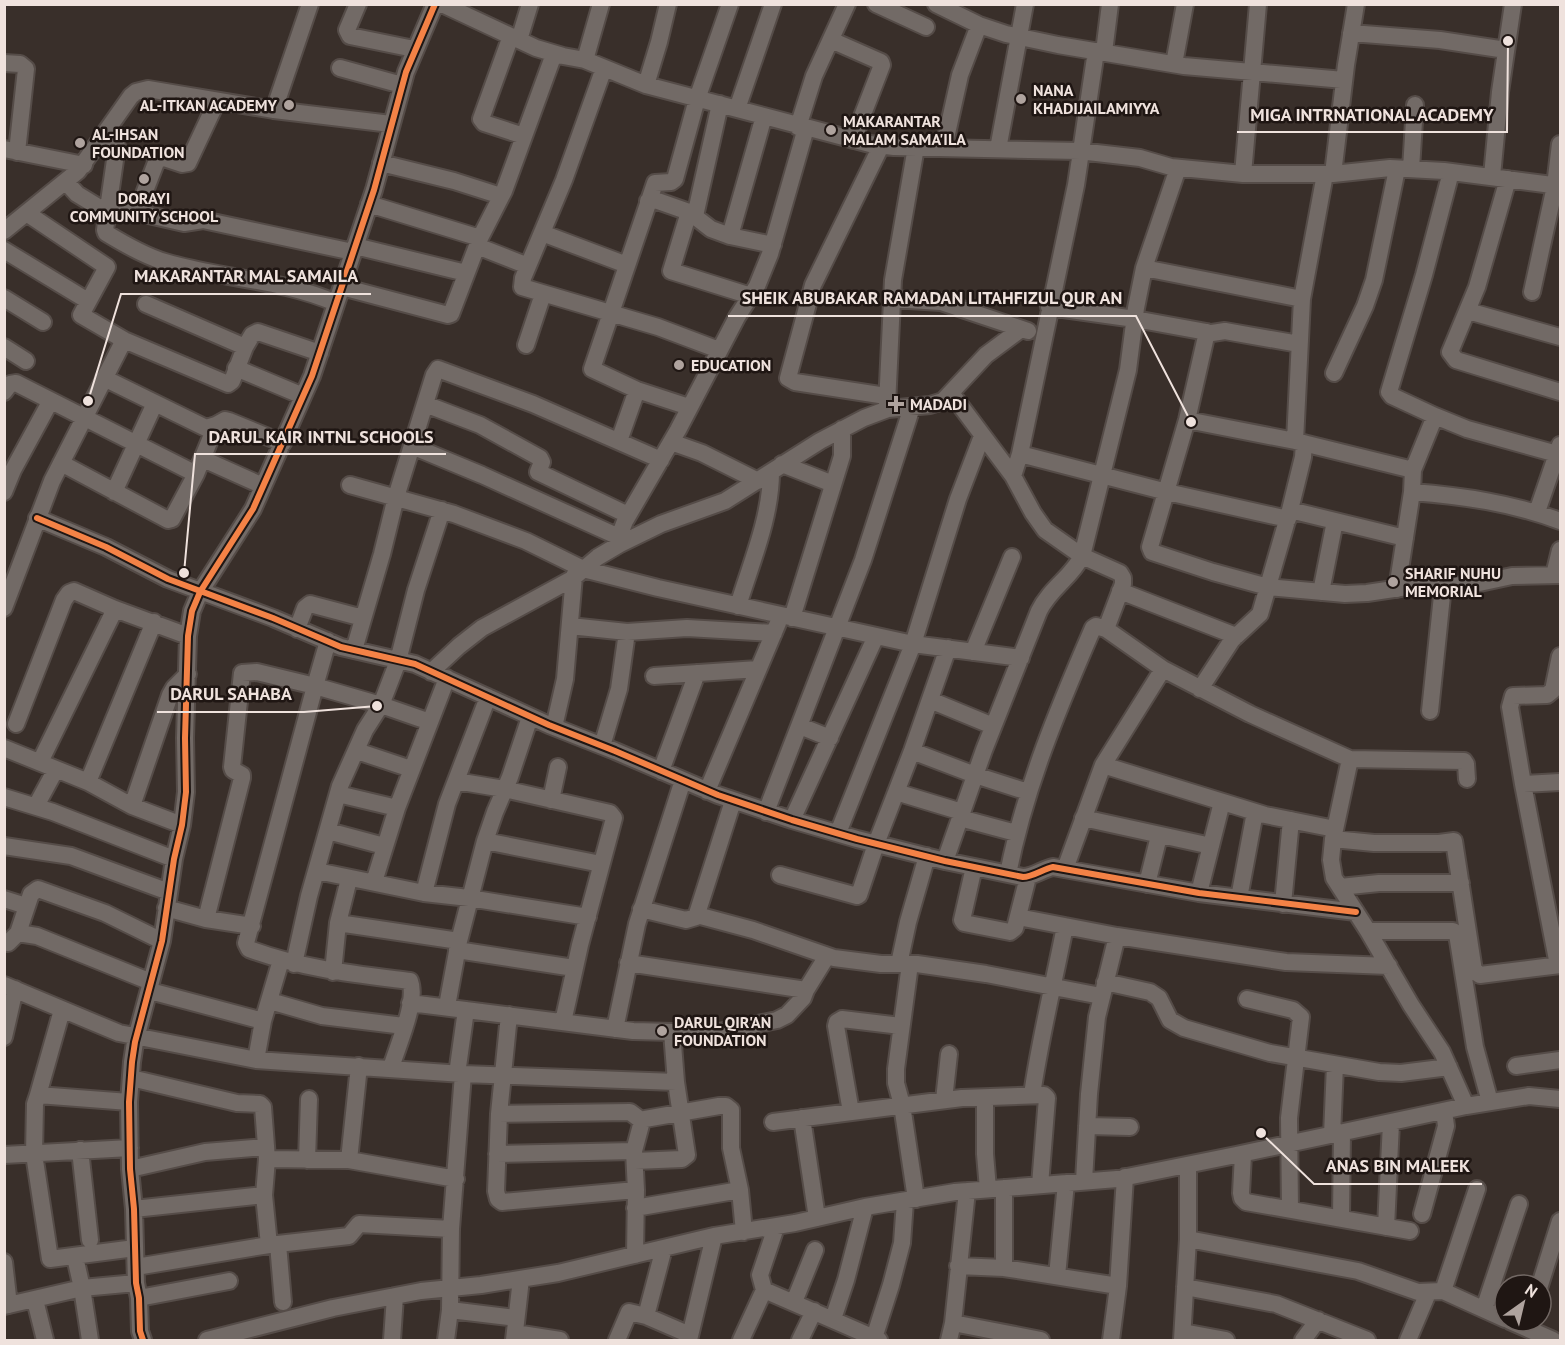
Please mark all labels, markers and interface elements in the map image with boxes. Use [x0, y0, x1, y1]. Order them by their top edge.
place label: NANA KHADIJAILAMIYYA [1033, 80, 1160, 118]
marker: NANA KHADIJAILAMIYYA [1014, 92, 1028, 106]
place label: AL-ITKAN ACADEMY [140, 95, 278, 115]
callout: MIGA INTRNATIONAL ACADEMY [1237, 96, 1507, 132]
marker: AL-ITKAN ACADEMY [282, 98, 296, 112]
text: MIGA INTRNATIONAL ACADEMY [1250, 103, 1494, 126]
place label: MAKARANTAR MALAM SAMA'ILA [843, 111, 966, 149]
marker: MAKARANTAR MALAM SAMA'ILA [824, 123, 838, 137]
place label: AL-IHSAN FOUNDATION [92, 124, 185, 162]
marker: AL-IHSAN FOUNDATION [73, 136, 87, 150]
marker: DORAYI COMMUNITY SCHOOL [137, 172, 151, 186]
place label: DORAYI COMMUNITY SCHOOL [70, 188, 219, 226]
callout: MAKARANTAR MAL SAMAILA [121, 258, 371, 294]
text: MAKARANTAR MAL SAMAILA [134, 264, 358, 287]
callout: SHEIK ABUBAKAR RAMADAN LITAHFIZUL QUR AN [728, 280, 1136, 316]
text: SHEIK ABUBAKAR RAMADAN LITAHFIZUL QUR AN [742, 286, 1122, 309]
place label: EDUCATION [691, 355, 771, 375]
marker: EDUCATION [672, 358, 686, 372]
place label: MADADI [910, 394, 967, 414]
marker: MADADI [887, 395, 905, 413]
callout: DARUL KAIR INTNL SCHOOLS [195, 418, 446, 454]
text: DARUL KAIR INTNL SCHOOLS [208, 425, 434, 448]
place label: SHARIF NUHU MEMORIAL [1405, 563, 1501, 601]
marker: SHARIF NUHU MEMORIAL [1386, 575, 1400, 589]
callout: DARUL SAHABA [157, 676, 304, 712]
text: DARUL SAHABA [170, 682, 292, 705]
place label: DARUL QIR'AN FOUNDATION [674, 1012, 771, 1050]
marker: DARUL QIR'AN FOUNDATION [655, 1024, 669, 1038]
callout: ANAS BIN MALEEK [1314, 1148, 1482, 1184]
text: ANAS BIN MALEEK [1326, 1154, 1470, 1177]
north arrow [1493, 1273, 1553, 1333]
text: N [1521, 1279, 1541, 1302]

